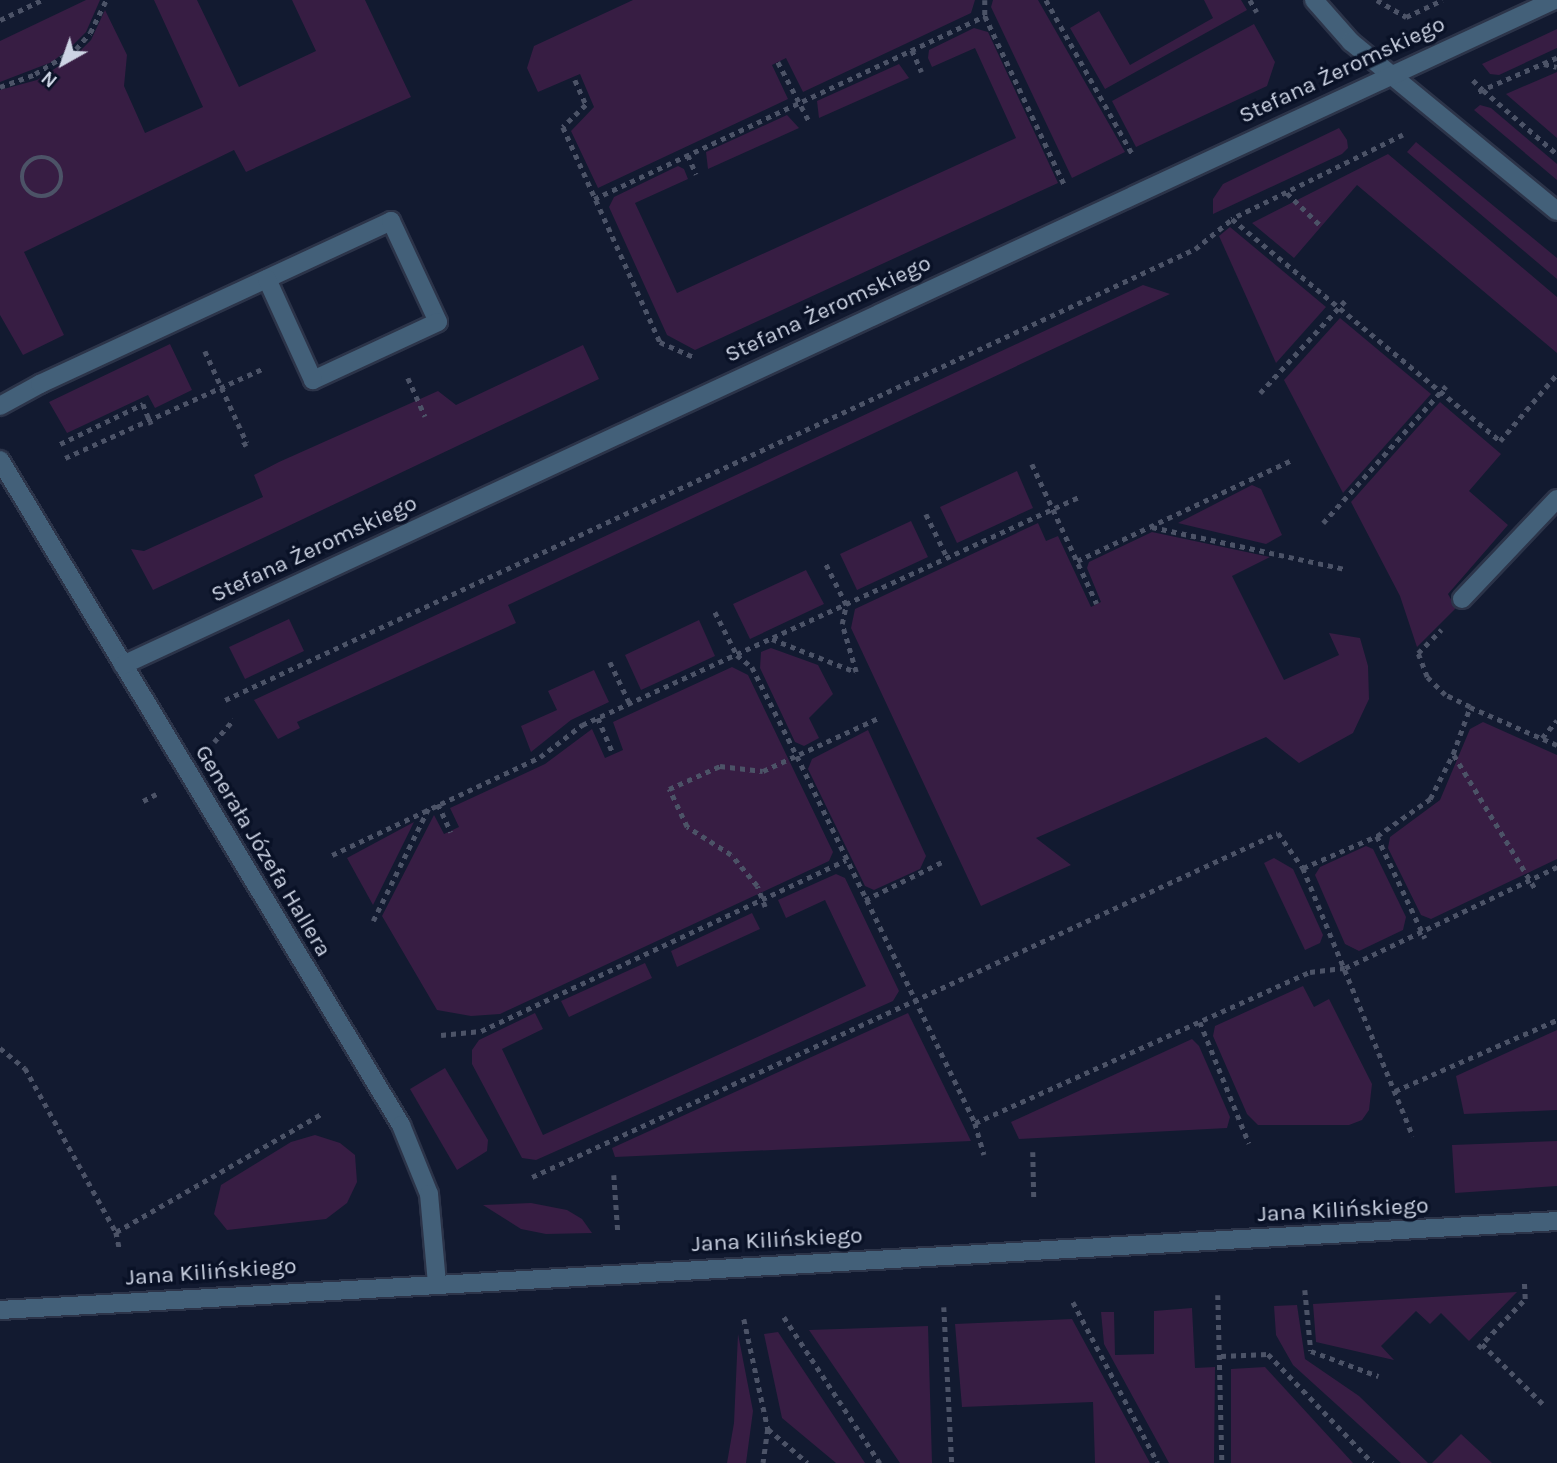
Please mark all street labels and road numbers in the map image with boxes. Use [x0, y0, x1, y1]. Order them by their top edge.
street label: Stefana Żeromskiego [1235, 10, 1449, 130]
street label: Stefana Żeromskiego [721, 249, 935, 369]
street label: Stefana Żeromskiego [207, 489, 421, 609]
street label: Generała Józefa Hallera [189, 740, 337, 962]
street label: Jana Kilińskiego [1257, 1192, 1429, 1228]
street label: Jana Kilińskiego [691, 1222, 863, 1258]
street label: Jana Kilińskiego [125, 1252, 297, 1292]

